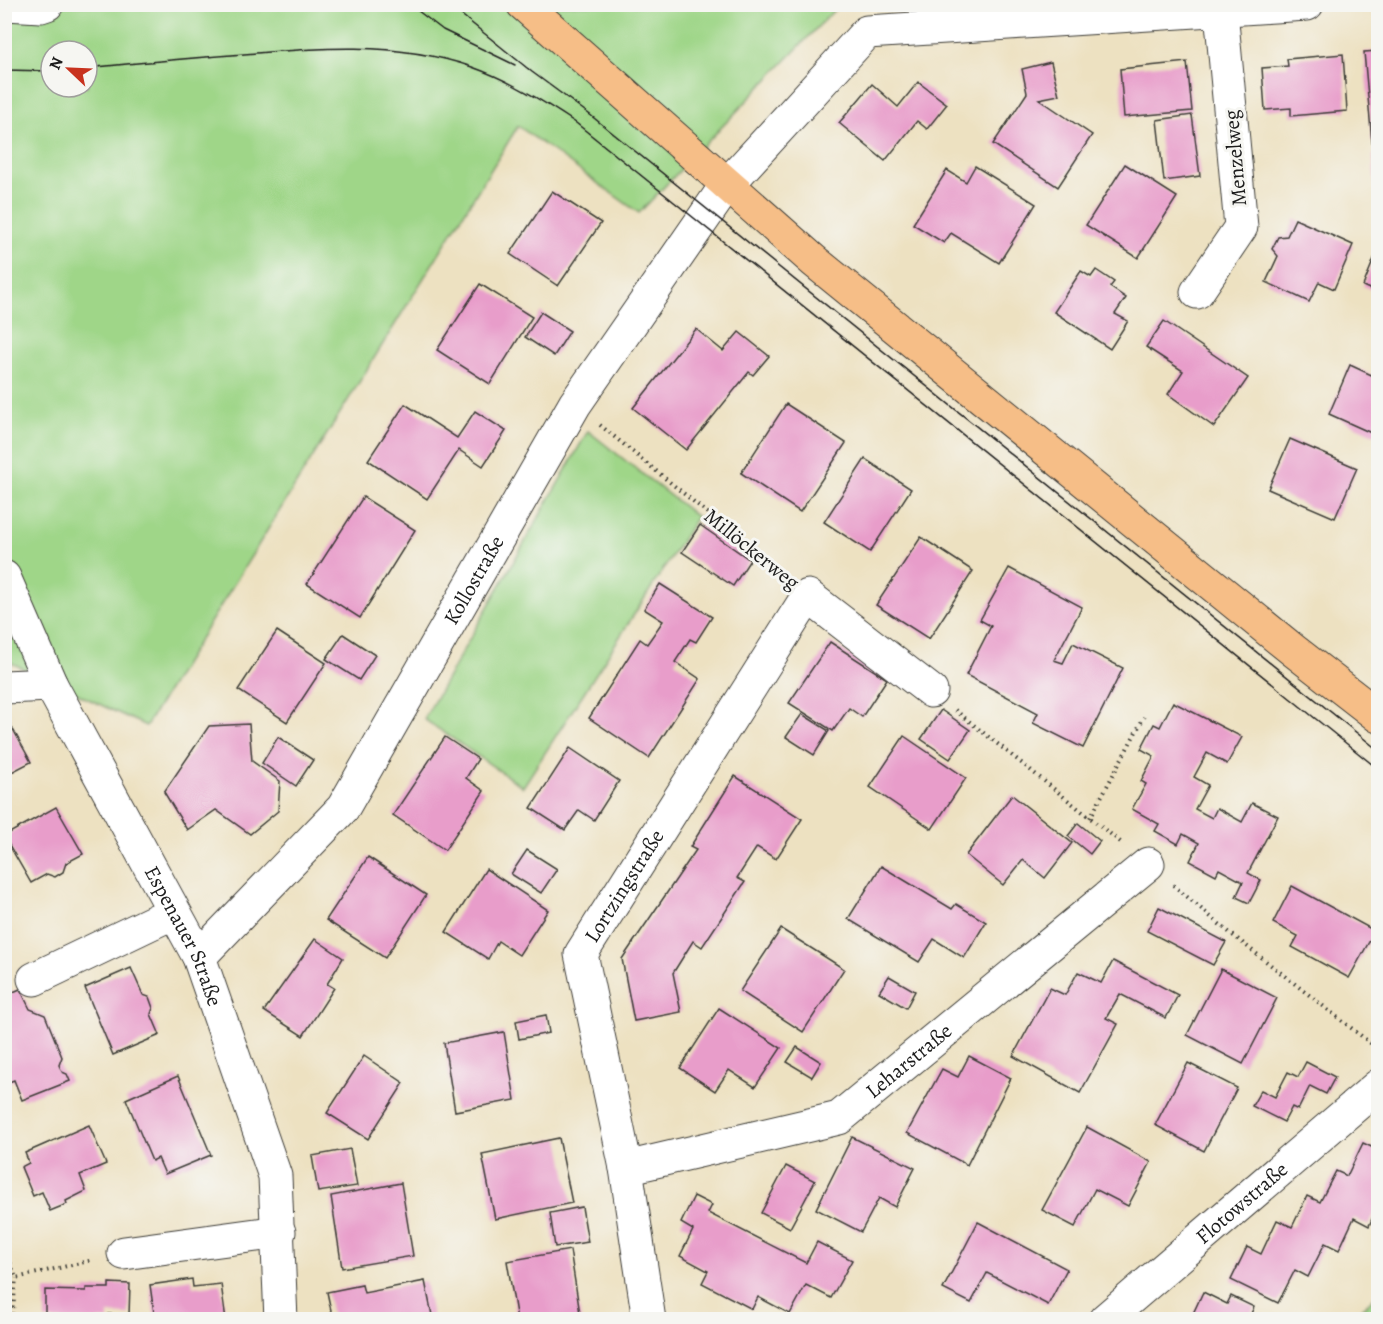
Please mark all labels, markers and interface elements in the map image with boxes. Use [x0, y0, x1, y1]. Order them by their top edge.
north arrow [39, 39, 99, 99]
text: N [44, 54, 69, 73]
street label: Menzelweg [1217, 108, 1253, 207]
street label: Millöckerweg [698, 502, 806, 596]
street label: Kollostraße [437, 530, 511, 630]
street label: Lortzingstraße [578, 824, 670, 948]
street label: Espenauer Straße [138, 861, 229, 1010]
street label: Leharstraße [860, 1017, 958, 1105]
street label: Flotowstraße [1190, 1155, 1294, 1250]

